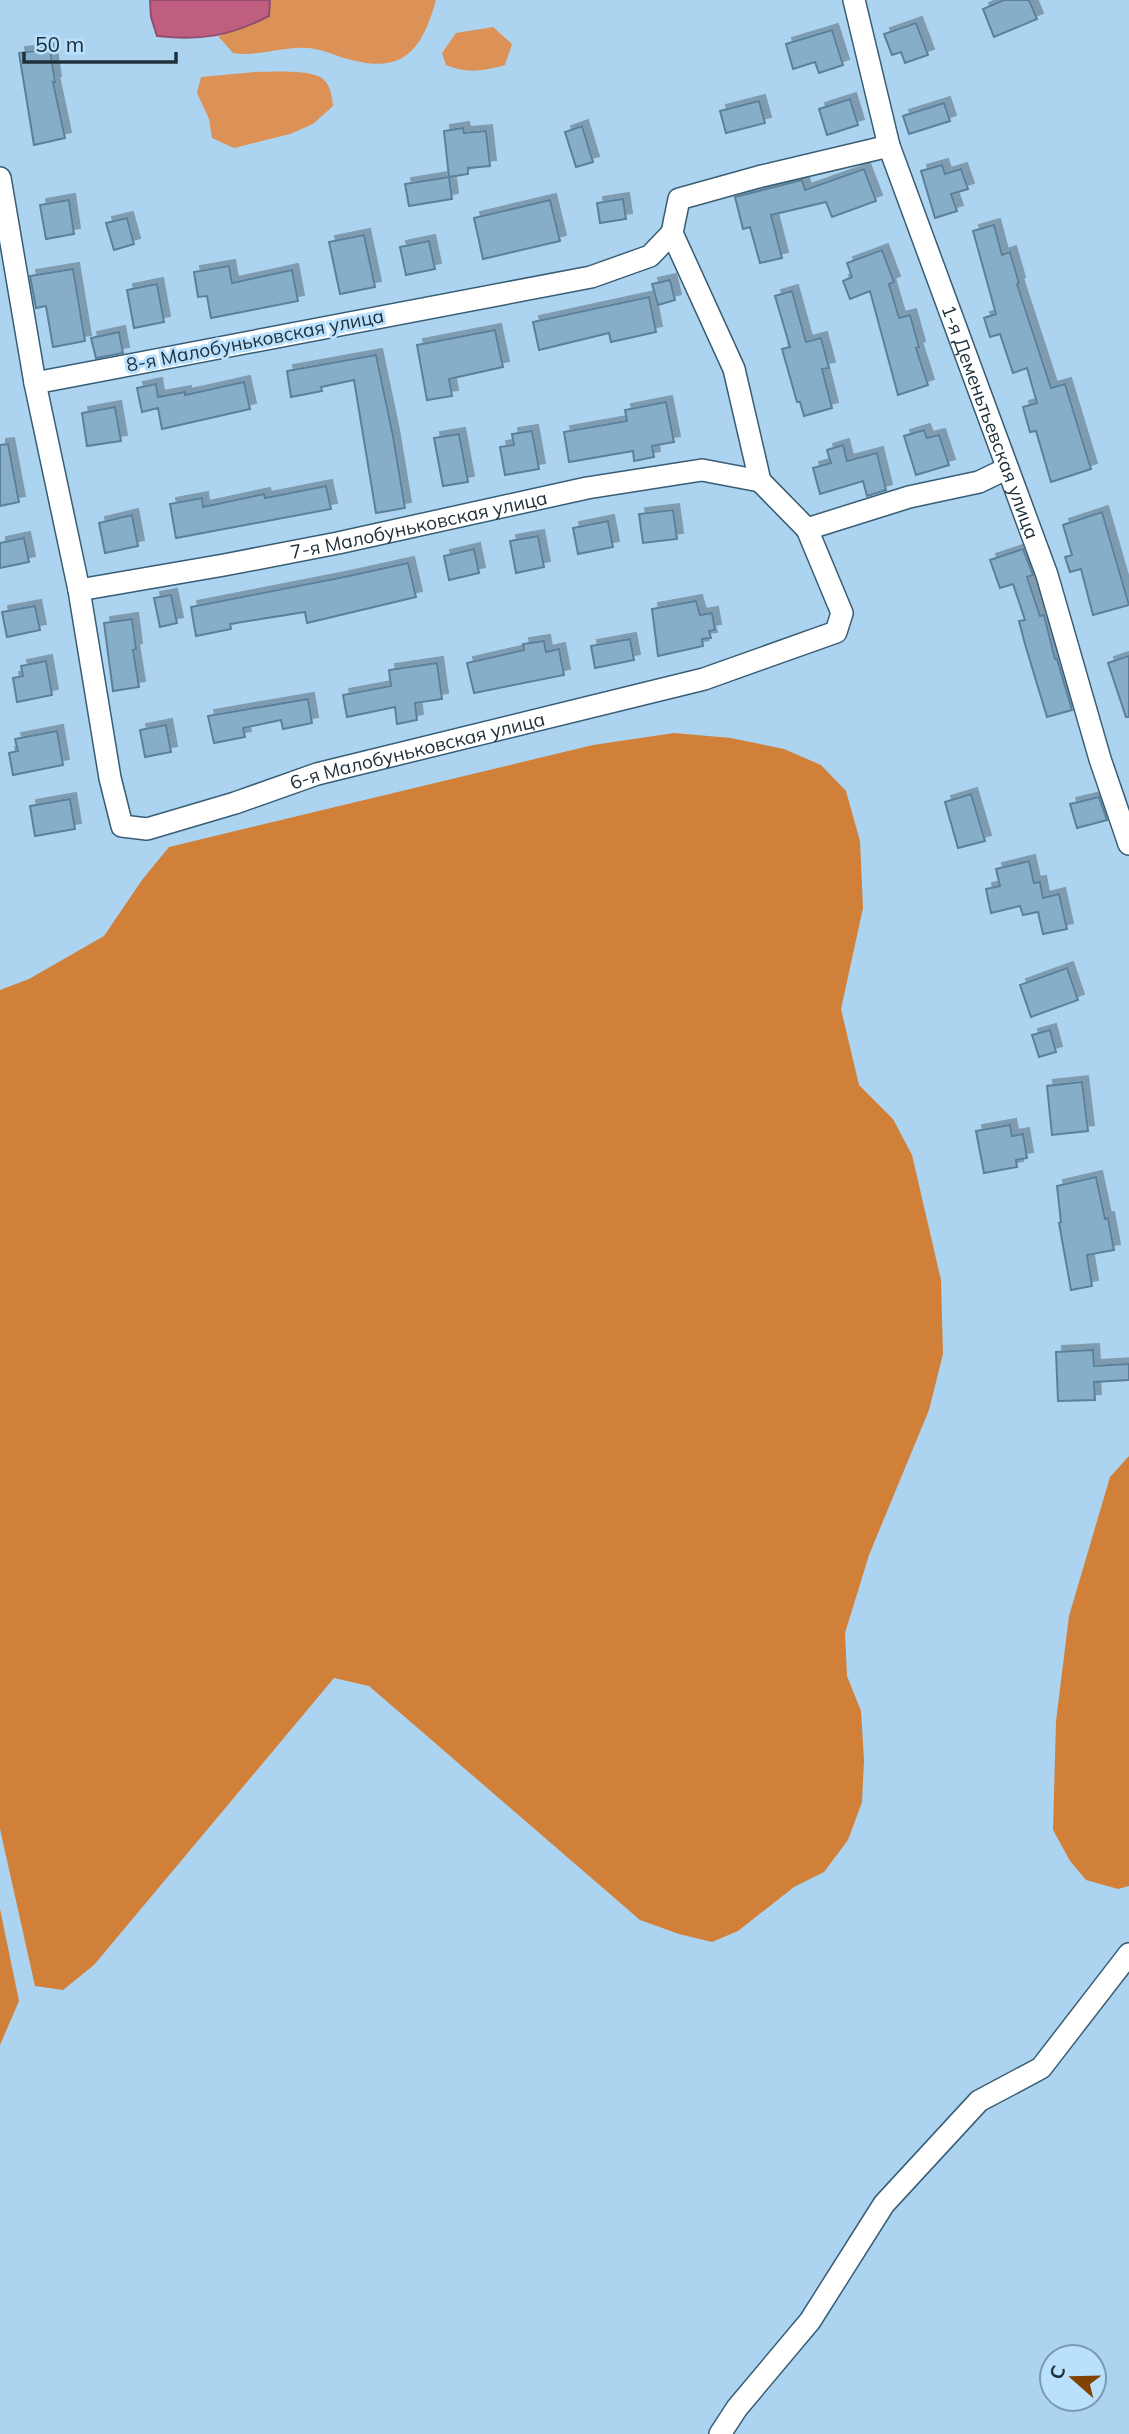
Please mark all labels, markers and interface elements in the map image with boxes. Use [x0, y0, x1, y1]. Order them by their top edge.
scale bar [24, 21, 177, 65]
text: 50 m [35, 31, 84, 57]
street label: 1-я Деменьтьевская улица [936, 301, 1045, 542]
street label: 8-я Малобуньковская улица [124, 303, 386, 377]
street label: 7-я Малобуньковская улица [288, 485, 549, 564]
street label: 6-я Малобуньковская улица [286, 707, 547, 795]
north arrow [1038, 2343, 1108, 2413]
text: С [1044, 2362, 1071, 2382]

